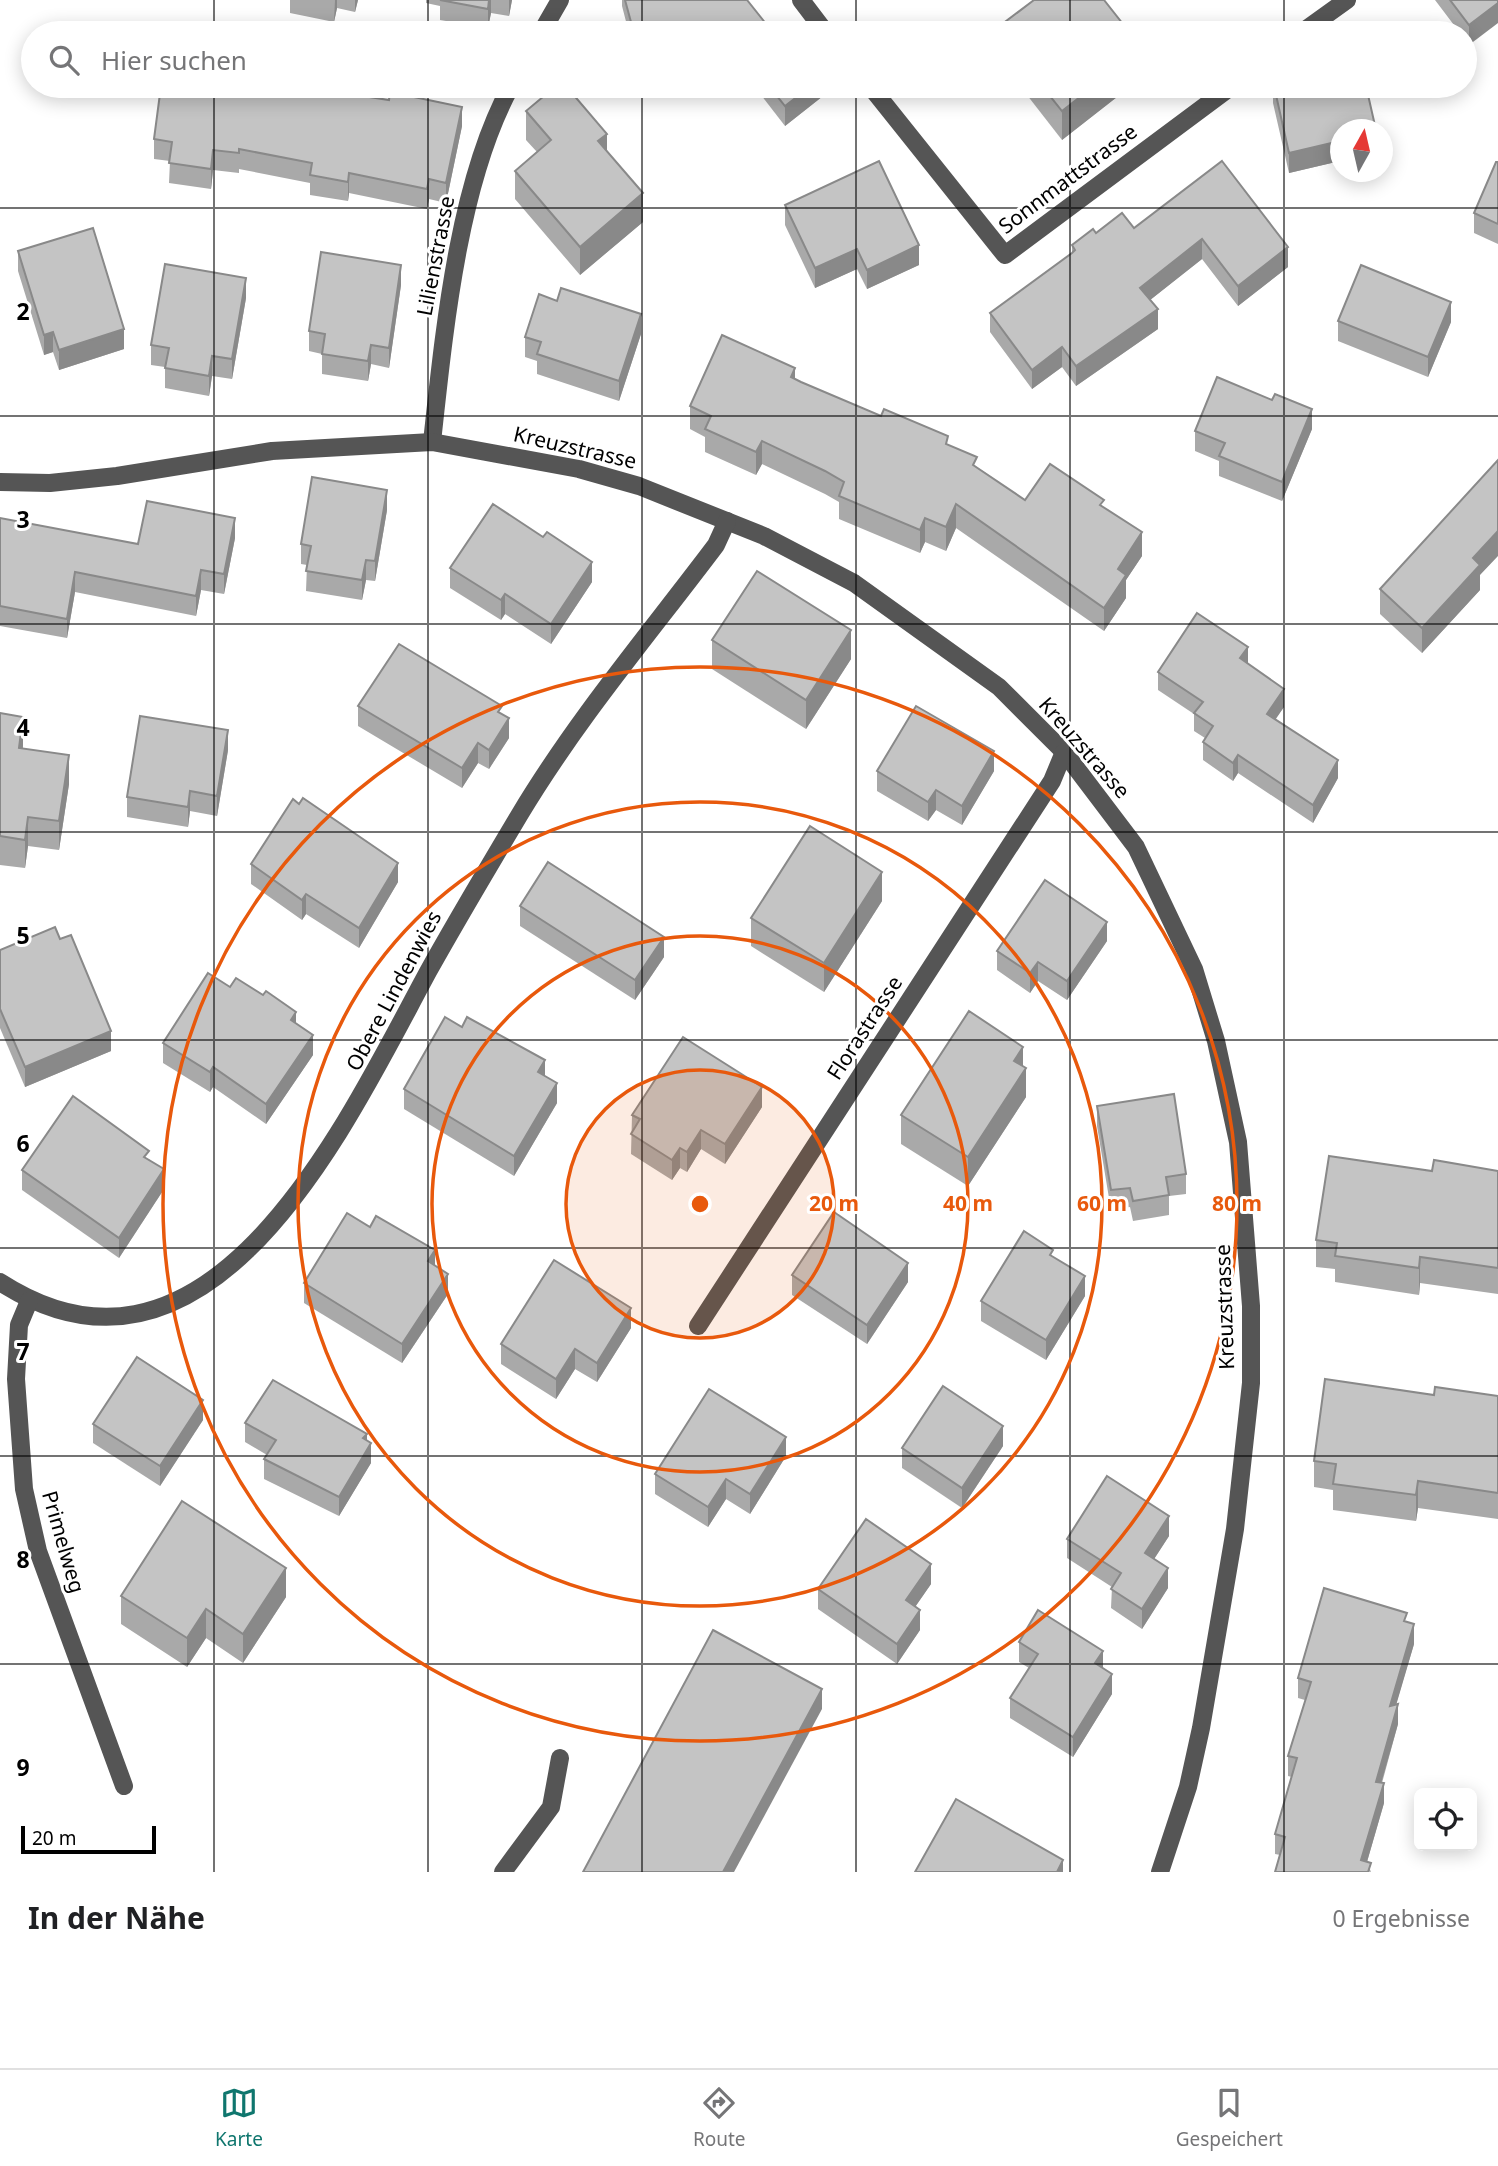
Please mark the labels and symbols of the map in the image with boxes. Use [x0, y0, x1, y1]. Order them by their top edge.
street label: Sonnmattstrasse [993, 117, 1142, 239]
north arrow [1330, 119, 1393, 182]
street label: Lilienstrasse [410, 193, 460, 318]
text: 2 [16, 295, 30, 327]
street label: Kreuzstrasse [511, 419, 640, 475]
text: 3 [16, 503, 30, 535]
street label: Kreuzstrasse [1033, 691, 1137, 804]
text: 4 [16, 711, 30, 743]
street label: Obere Lindenwies [339, 906, 447, 1076]
text: 5 [16, 919, 30, 951]
street label: Florastrasse [820, 970, 908, 1085]
text: 6 [16, 1127, 30, 1159]
text: 20 m [809, 1189, 859, 1217]
text: 40 m [943, 1189, 993, 1217]
text: 60 m [1077, 1189, 1127, 1217]
text: 80 m [1212, 1189, 1262, 1217]
centre of rings [688, 1192, 712, 1216]
street label: Kreuzstrasse [1208, 1244, 1240, 1370]
text: 7 [16, 1335, 30, 1367]
street label: Primelweg [36, 1487, 92, 1596]
text: 8 [16, 1543, 30, 1575]
text: 9 [16, 1751, 30, 1783]
scale bar [21, 1823, 156, 1855]

